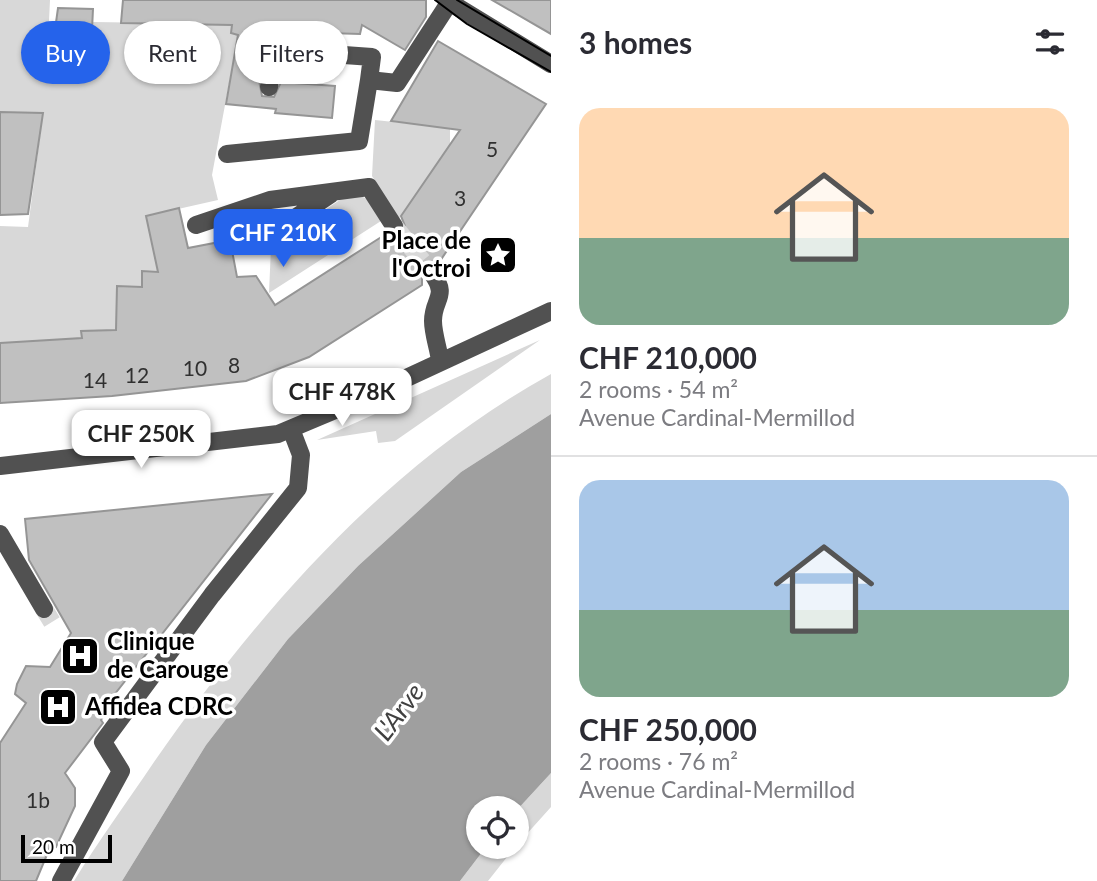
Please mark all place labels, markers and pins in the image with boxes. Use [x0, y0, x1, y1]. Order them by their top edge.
pin: CHF 210K [211, 210, 355, 269]
place label: Place de l'Octroi [382, 225, 471, 282]
place icon: Place de l'Octroi [477, 234, 519, 276]
pin: CHF 478K [270, 368, 414, 428]
pin: CHF 250K [69, 410, 213, 470]
place label: Clinique de Carouge [107, 626, 229, 683]
hospital icon: Clinique de Carouge [59, 635, 101, 677]
hospital icon: Affidea CDRC [37, 686, 79, 728]
place label: Affidea CDRC [84, 691, 233, 720]

